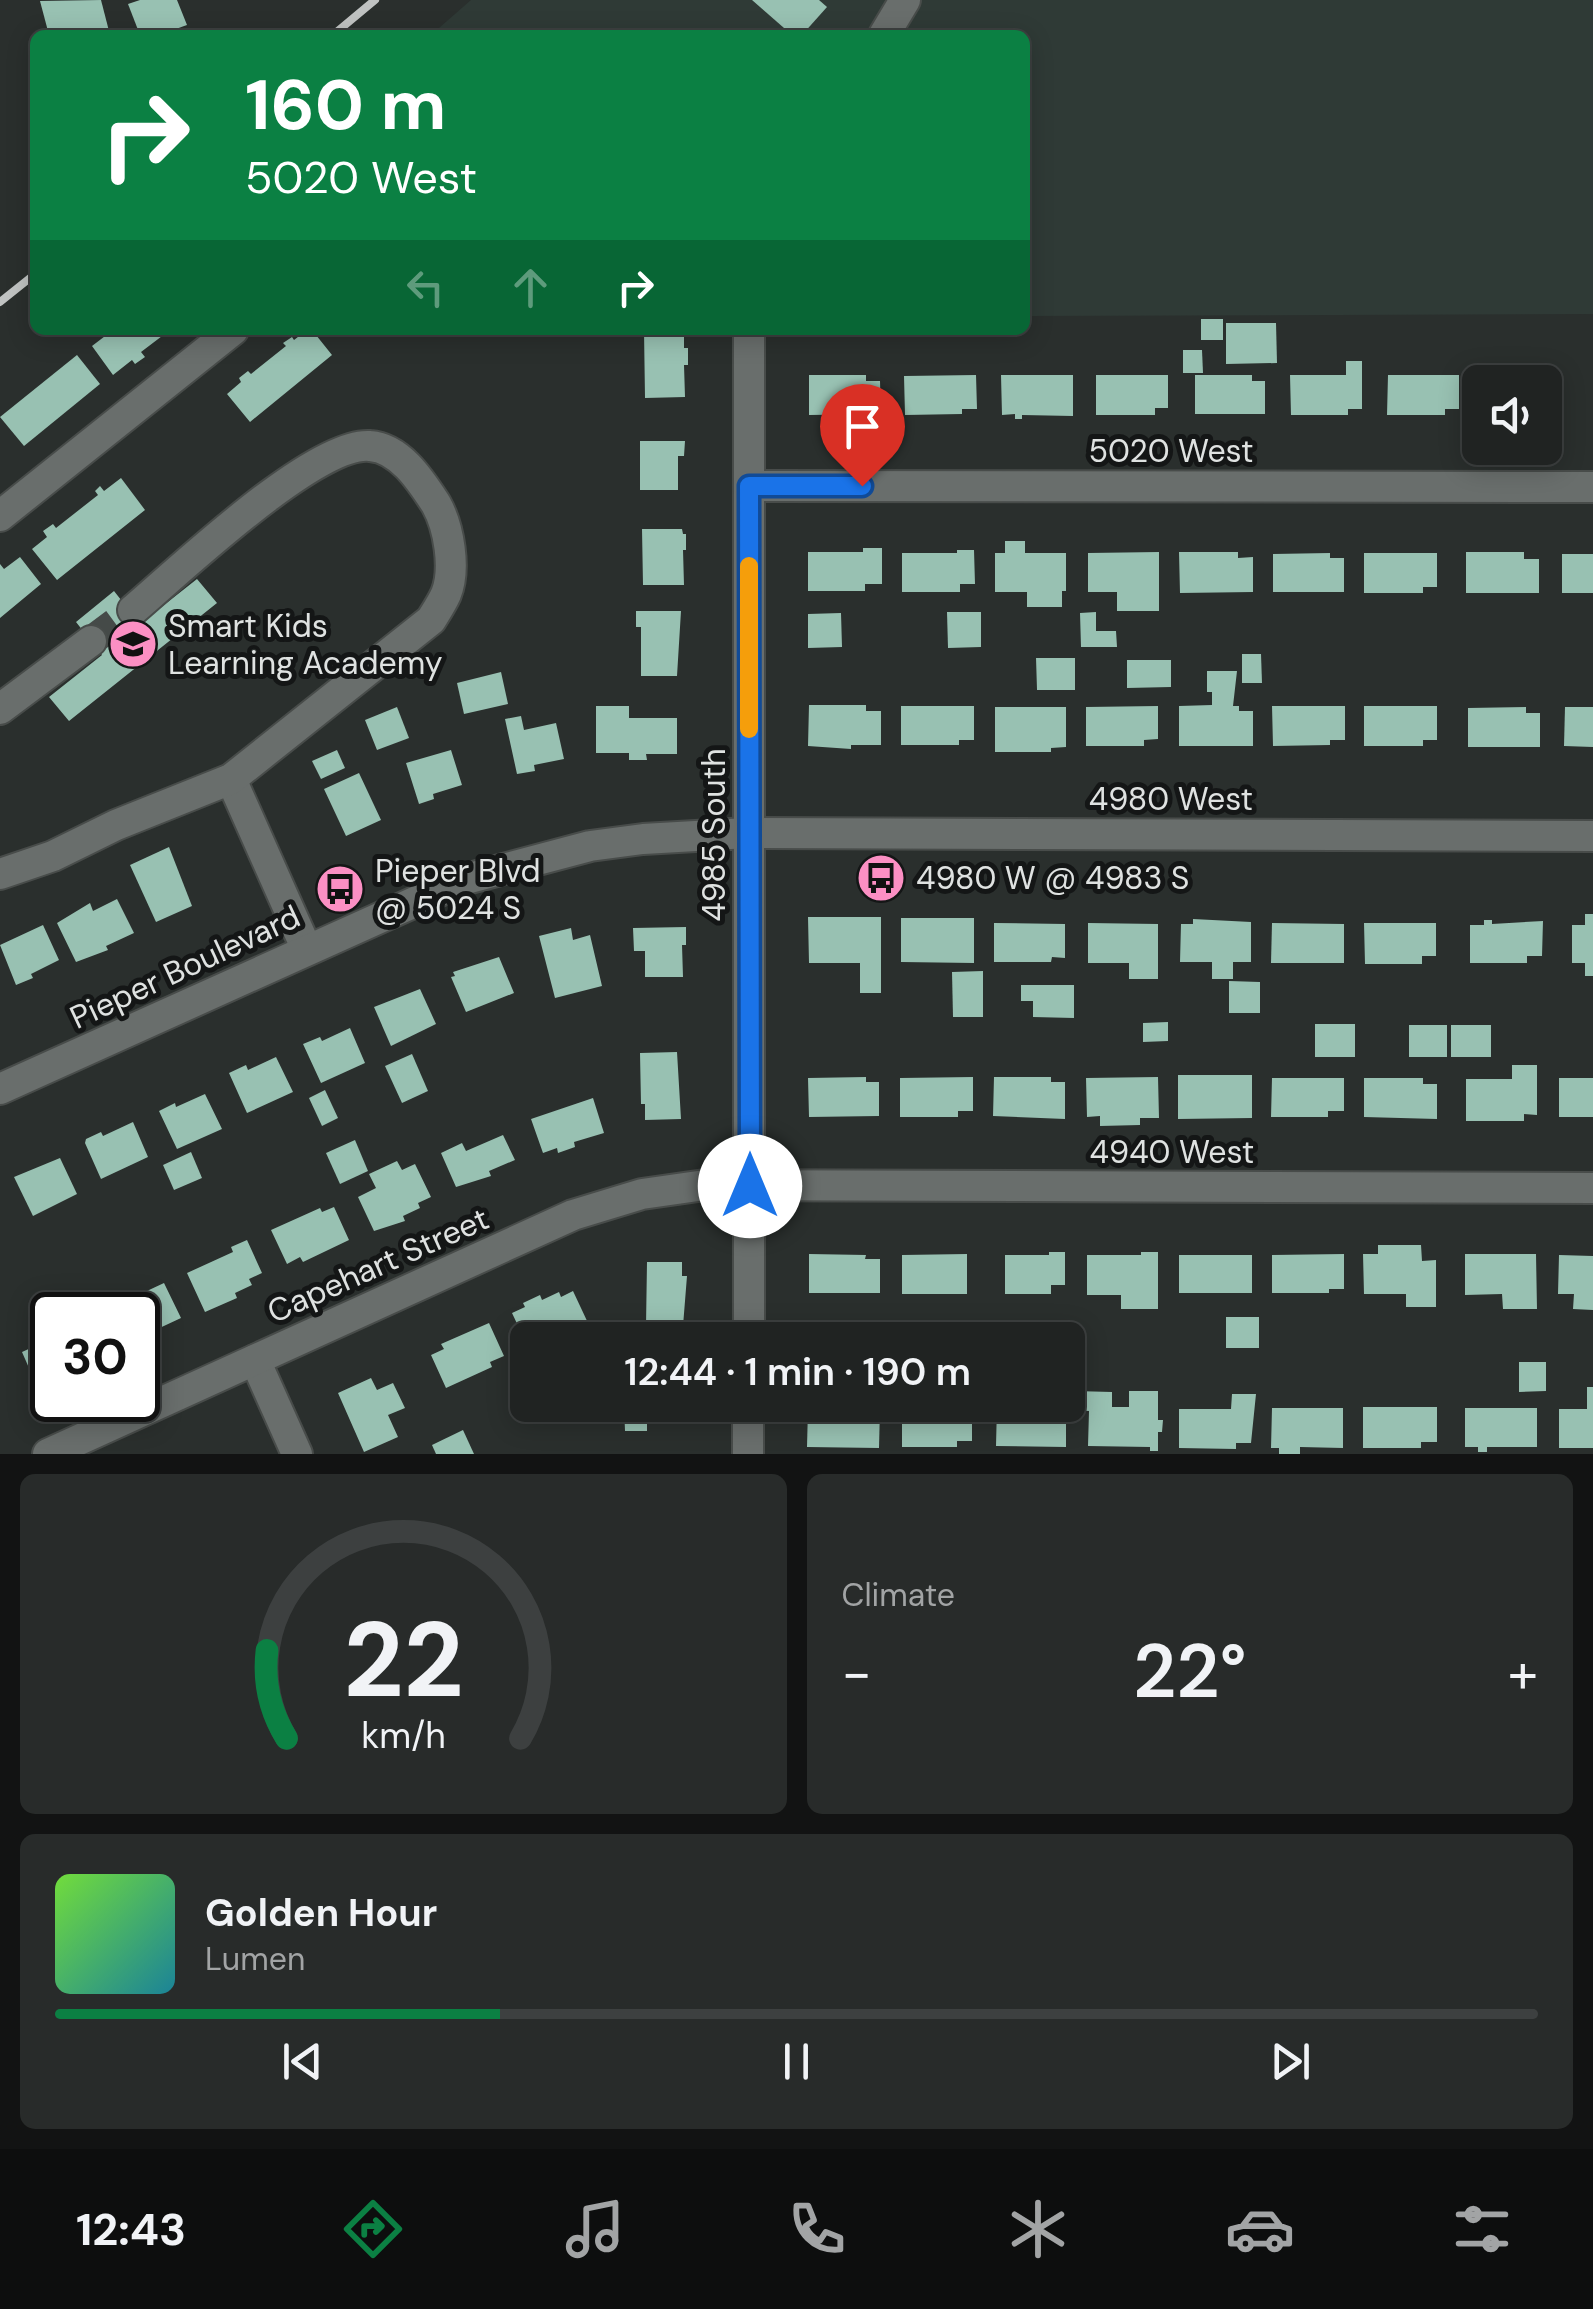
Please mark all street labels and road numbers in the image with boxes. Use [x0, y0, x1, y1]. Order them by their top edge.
street label: 5020 West [1088, 430, 1254, 472]
street label: 4985 South [693, 748, 735, 922]
street label: 4980 West [1089, 778, 1253, 820]
street label: Pieper Boulevard [63, 895, 307, 1039]
street label: 4940 West [1090, 1131, 1254, 1173]
street label: Capehart Street [261, 1197, 495, 1333]

